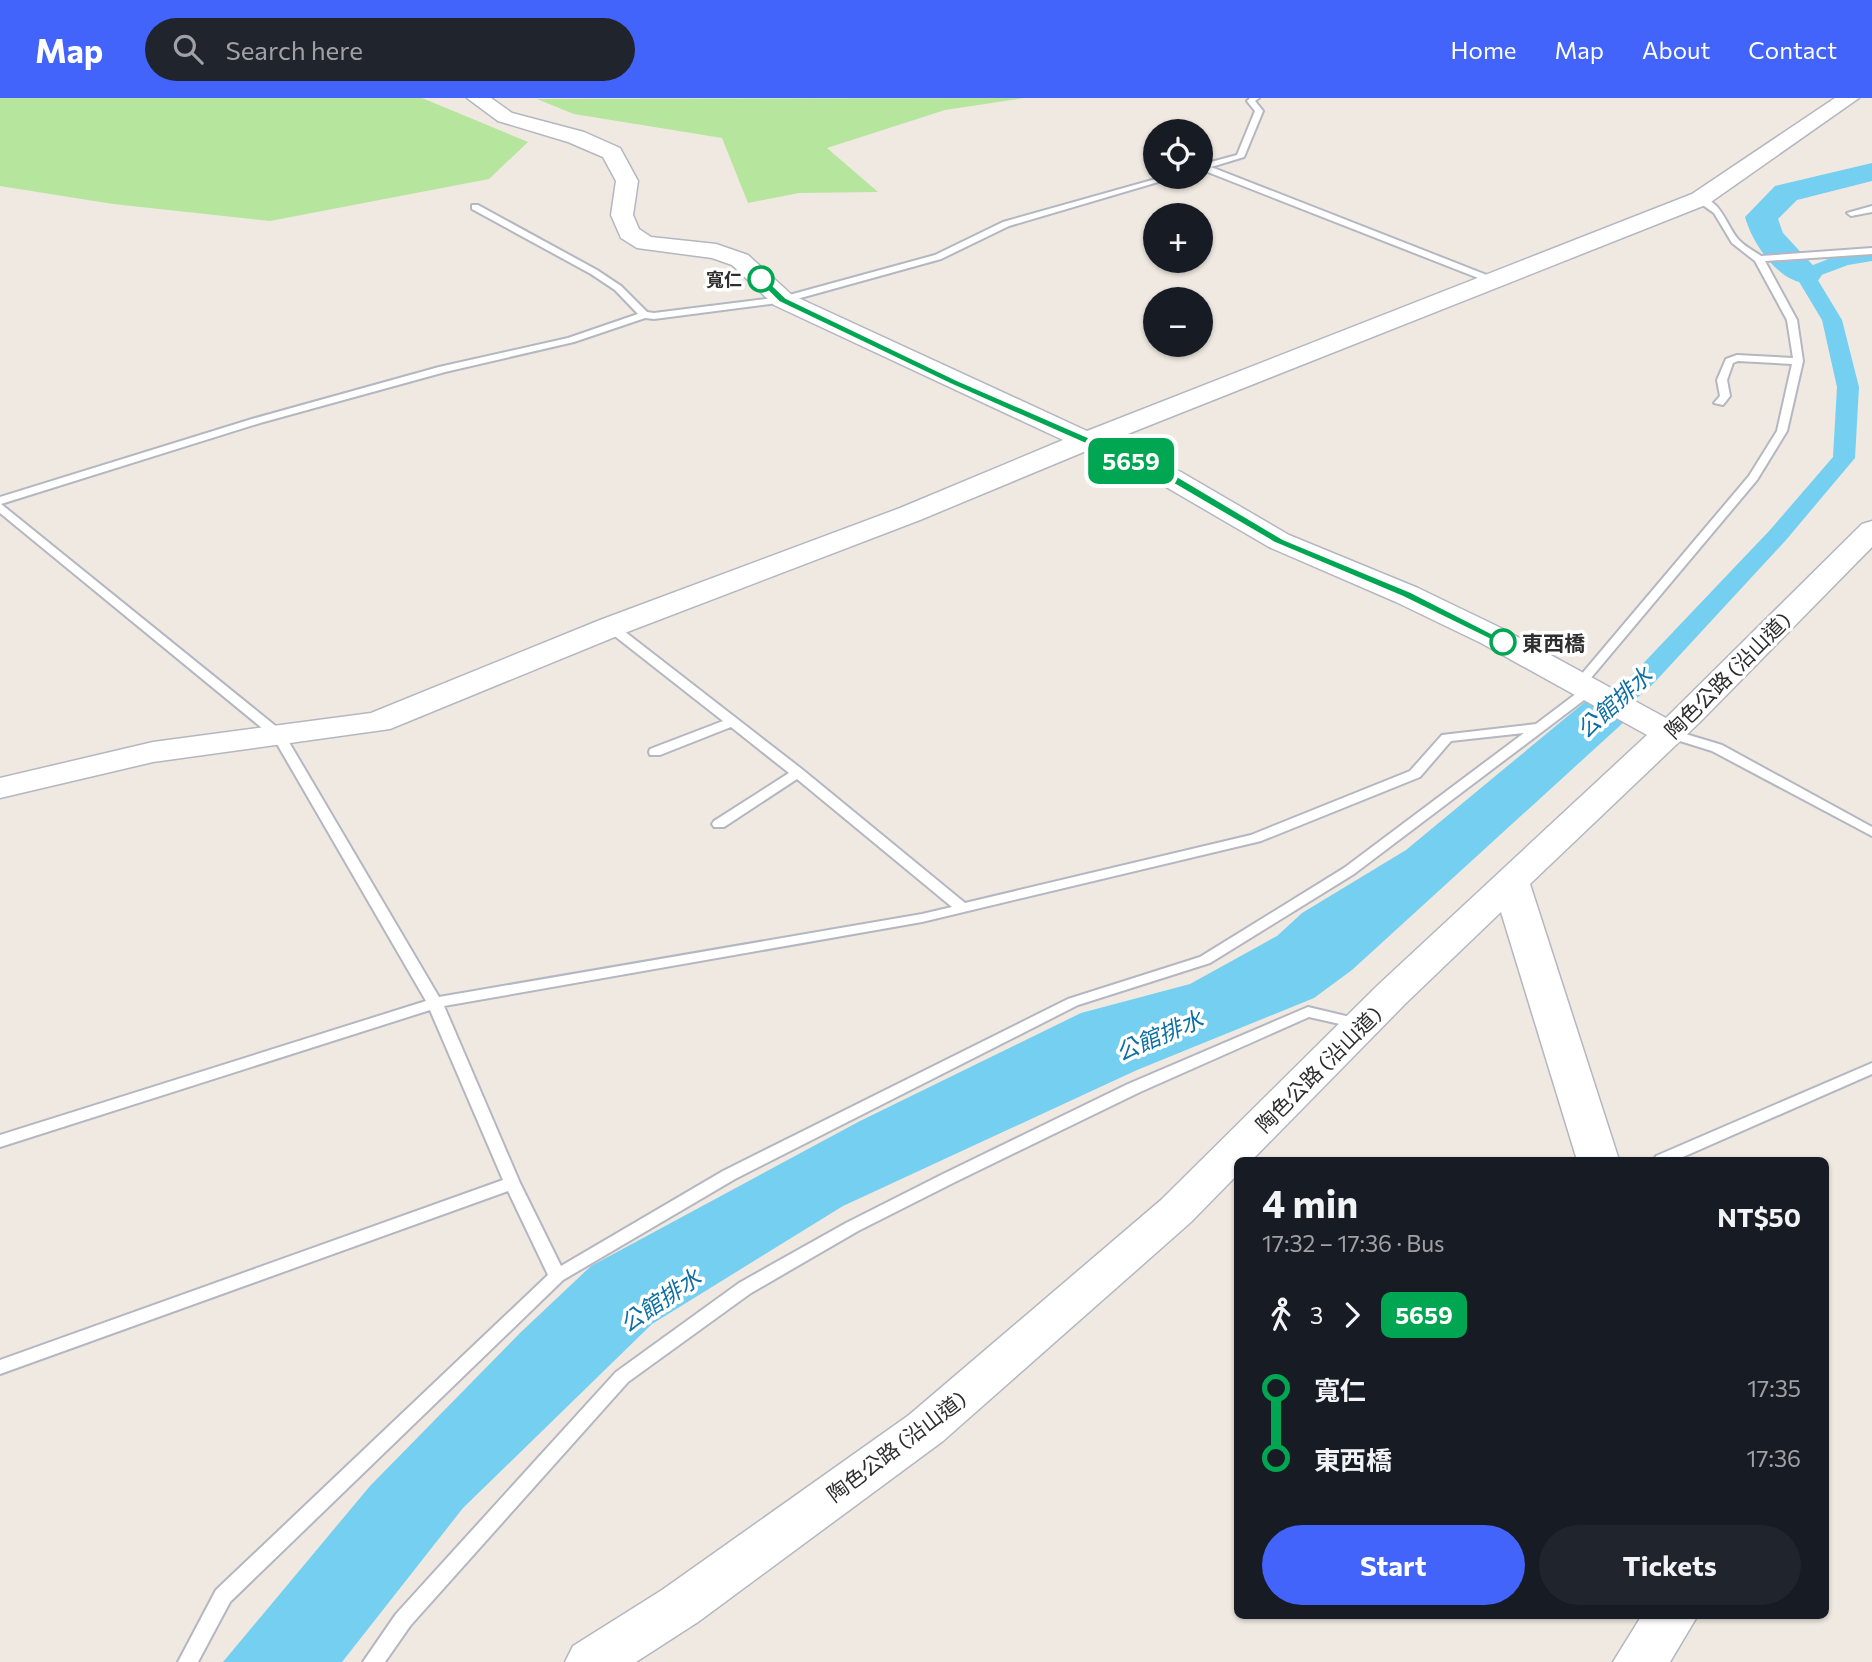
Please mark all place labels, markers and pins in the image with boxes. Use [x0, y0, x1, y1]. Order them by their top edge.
marker: 寬仁 [748, 266, 774, 292]
place label: 寬仁 [706, 268, 742, 290]
marker: 東西橋 [1490, 629, 1516, 655]
place label: 東西橋 [1522, 630, 1585, 655]

